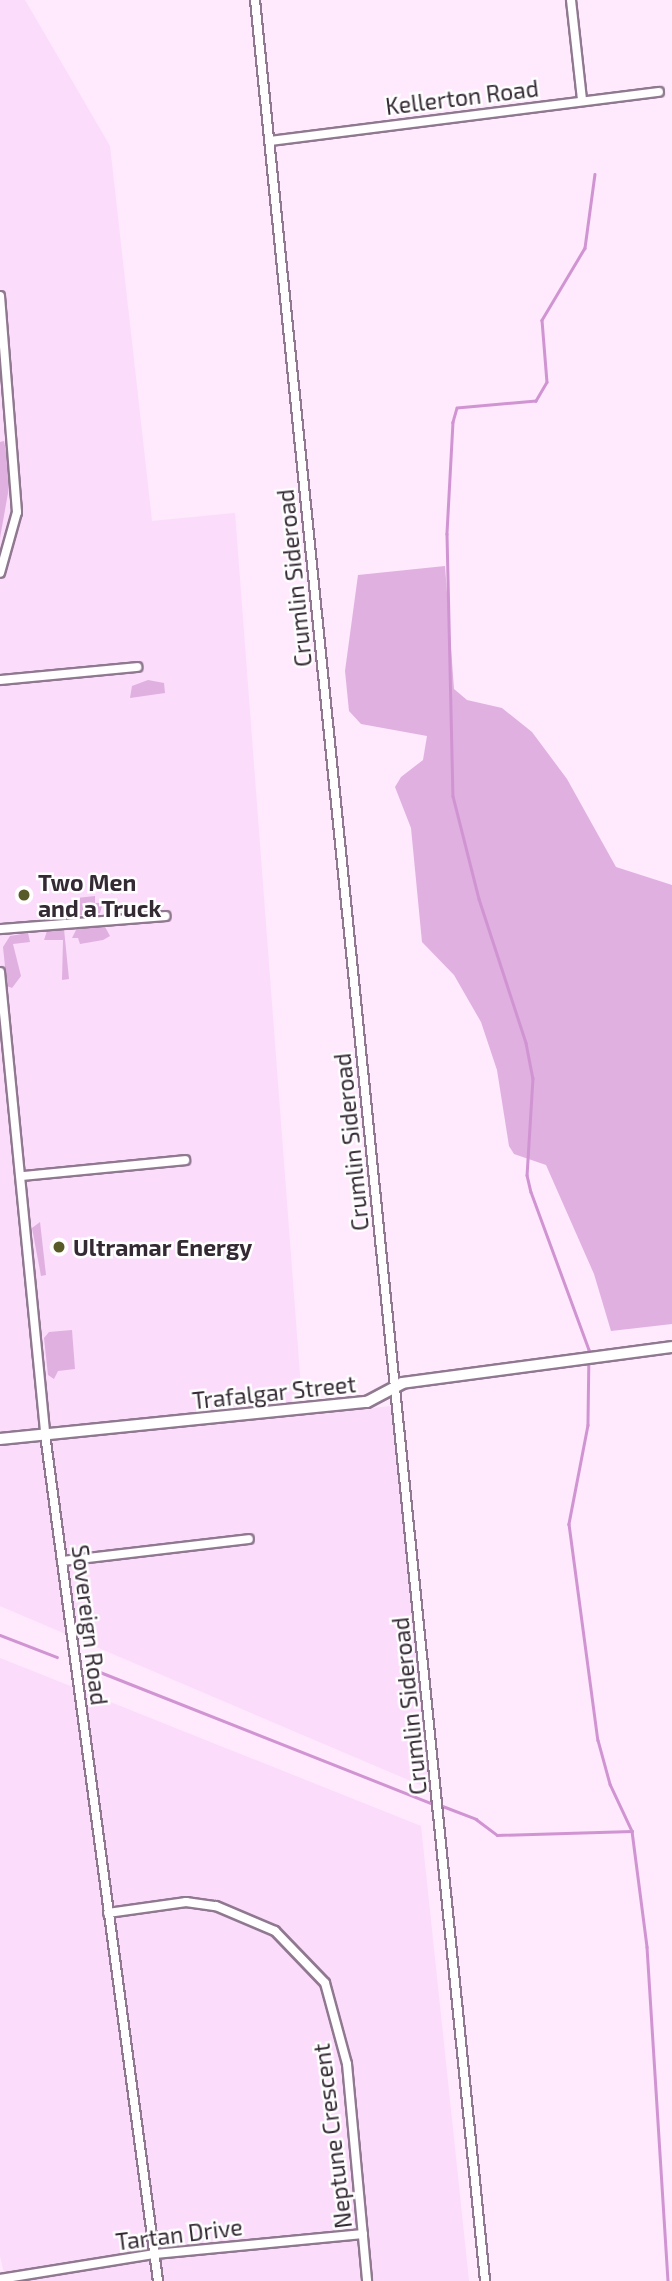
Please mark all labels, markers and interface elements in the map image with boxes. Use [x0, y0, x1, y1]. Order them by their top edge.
street label: Kellerton Road [384, 74, 540, 120]
street label: Crumlin Sideroad [271, 488, 317, 668]
place label: Two Men and a Truck [38, 868, 162, 922]
marker: Two Men and a Truck [16, 887, 32, 903]
street label: Crumlin Sideroad [328, 1052, 374, 1232]
place label: Ultramar Energy [73, 1233, 253, 1261]
marker: Ultramar Energy [51, 1239, 67, 1255]
street label: Trafalgar Street [191, 1370, 357, 1414]
street label: Sovereign Road [66, 1543, 114, 1707]
street label: Crumlin Sideroad [386, 1616, 432, 1796]
street label: Neptune Crescent [307, 2042, 357, 2230]
street label: Tartan Drive [114, 2213, 244, 2255]

